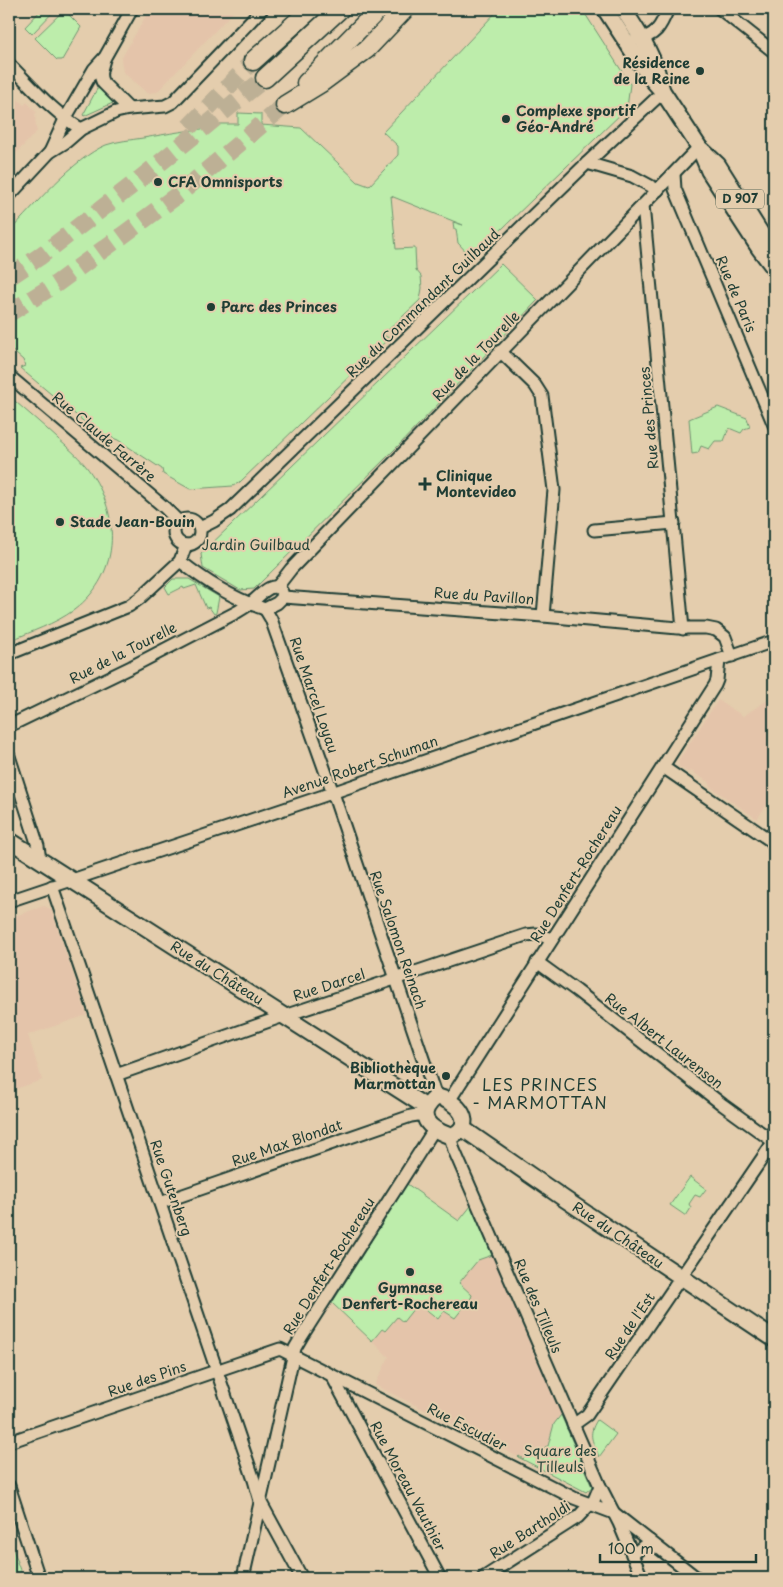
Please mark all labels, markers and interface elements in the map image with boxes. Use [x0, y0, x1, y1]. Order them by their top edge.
place label: Résidence de la Reine [614, 52, 690, 89]
marker: Résidence de la Reine [694, 65, 706, 77]
place label: Complexe sportif Géo-André [516, 100, 637, 137]
marker: Complexe sportif Géo-André [500, 113, 512, 125]
place label: CFA Omnisports [168, 171, 282, 192]
marker: CFA Omnisports [152, 176, 164, 188]
road number: D 907 [716, 190, 764, 208]
street label: Rue du Commandant Guilbaud [341, 223, 504, 382]
street label: Rue de Paris [711, 252, 762, 335]
place label: Parc des Princes [221, 296, 337, 317]
marker: Parc des Princes [205, 301, 217, 313]
street label: Rue de la Tourelle [427, 306, 524, 405]
street label: Rue des Princes [634, 366, 663, 470]
street label: Rue Claude Farrère [48, 387, 161, 487]
place label: Clinique Montevideo [436, 465, 516, 502]
marker: Clinique Montevideo [418, 477, 432, 491]
place label: Stade Jean-Bouin [70, 511, 195, 532]
marker: Stade Jean-Bouin [54, 516, 66, 528]
park label: Jardin Guilbaud [202, 534, 311, 555]
street label: Rue du Pavillon [433, 582, 535, 609]
street label: Rue de la Tourelle [65, 616, 180, 689]
street label: Rue Marcel Loyau [285, 634, 344, 756]
street label: Avenue Robert Schuman [279, 730, 441, 803]
street label: Rue Denfert-Rochereau [525, 801, 626, 946]
street label: Rue Salomon Reinach [365, 868, 432, 1012]
street label: Rue du Château [167, 936, 268, 1010]
street label: Rue Darcel [290, 963, 368, 1006]
street label: Rue Albert Laurenson [601, 988, 728, 1093]
place label: Bibliothèque Marmottan [350, 1057, 436, 1094]
marker: Bibliothèque Marmottan [440, 1070, 452, 1082]
district label: LES PRINCES - MARMOTTAN [472, 1072, 608, 1114]
street label: Rue Max Blondat [229, 1114, 345, 1171]
street label: Rue Gutenberg [145, 1137, 198, 1239]
street label: Rue Denfert-Rochereau [278, 1193, 379, 1338]
street label: Rue du Château [568, 1196, 668, 1273]
street label: Rue des Tilleuls [509, 1255, 568, 1356]
marker: Gymnase Denfert-Rochereau [404, 1266, 416, 1278]
place label: Gymnase Denfert-Rochereau [342, 1277, 478, 1314]
street label: Rue de l'Est [599, 1288, 660, 1364]
street label: Rue des Pins [105, 1355, 189, 1402]
street label: Rue Escudier [424, 1397, 511, 1456]
street label: Rue Moreau Vauthier [365, 1417, 452, 1555]
park label: Square des Tilleuls [523, 1440, 597, 1477]
street label: Rue Bartholdi [485, 1496, 574, 1564]
scale bar [600, 1532, 757, 1564]
text: 100 m [608, 1536, 654, 1559]

